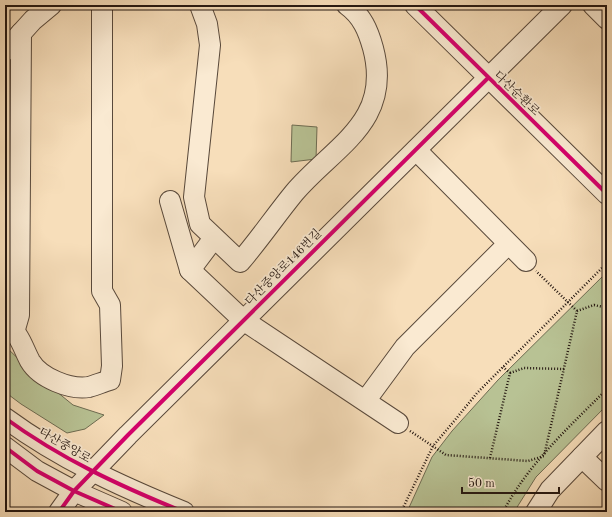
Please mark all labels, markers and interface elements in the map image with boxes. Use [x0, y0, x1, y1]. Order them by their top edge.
street label: 다산순환로 [491, 68, 543, 118]
street label: 다산중앙로146번길 [243, 227, 324, 308]
street label: 다산중앙로 [36, 425, 93, 466]
scale bar [462, 469, 559, 495]
text: 50 m [468, 477, 495, 490]

